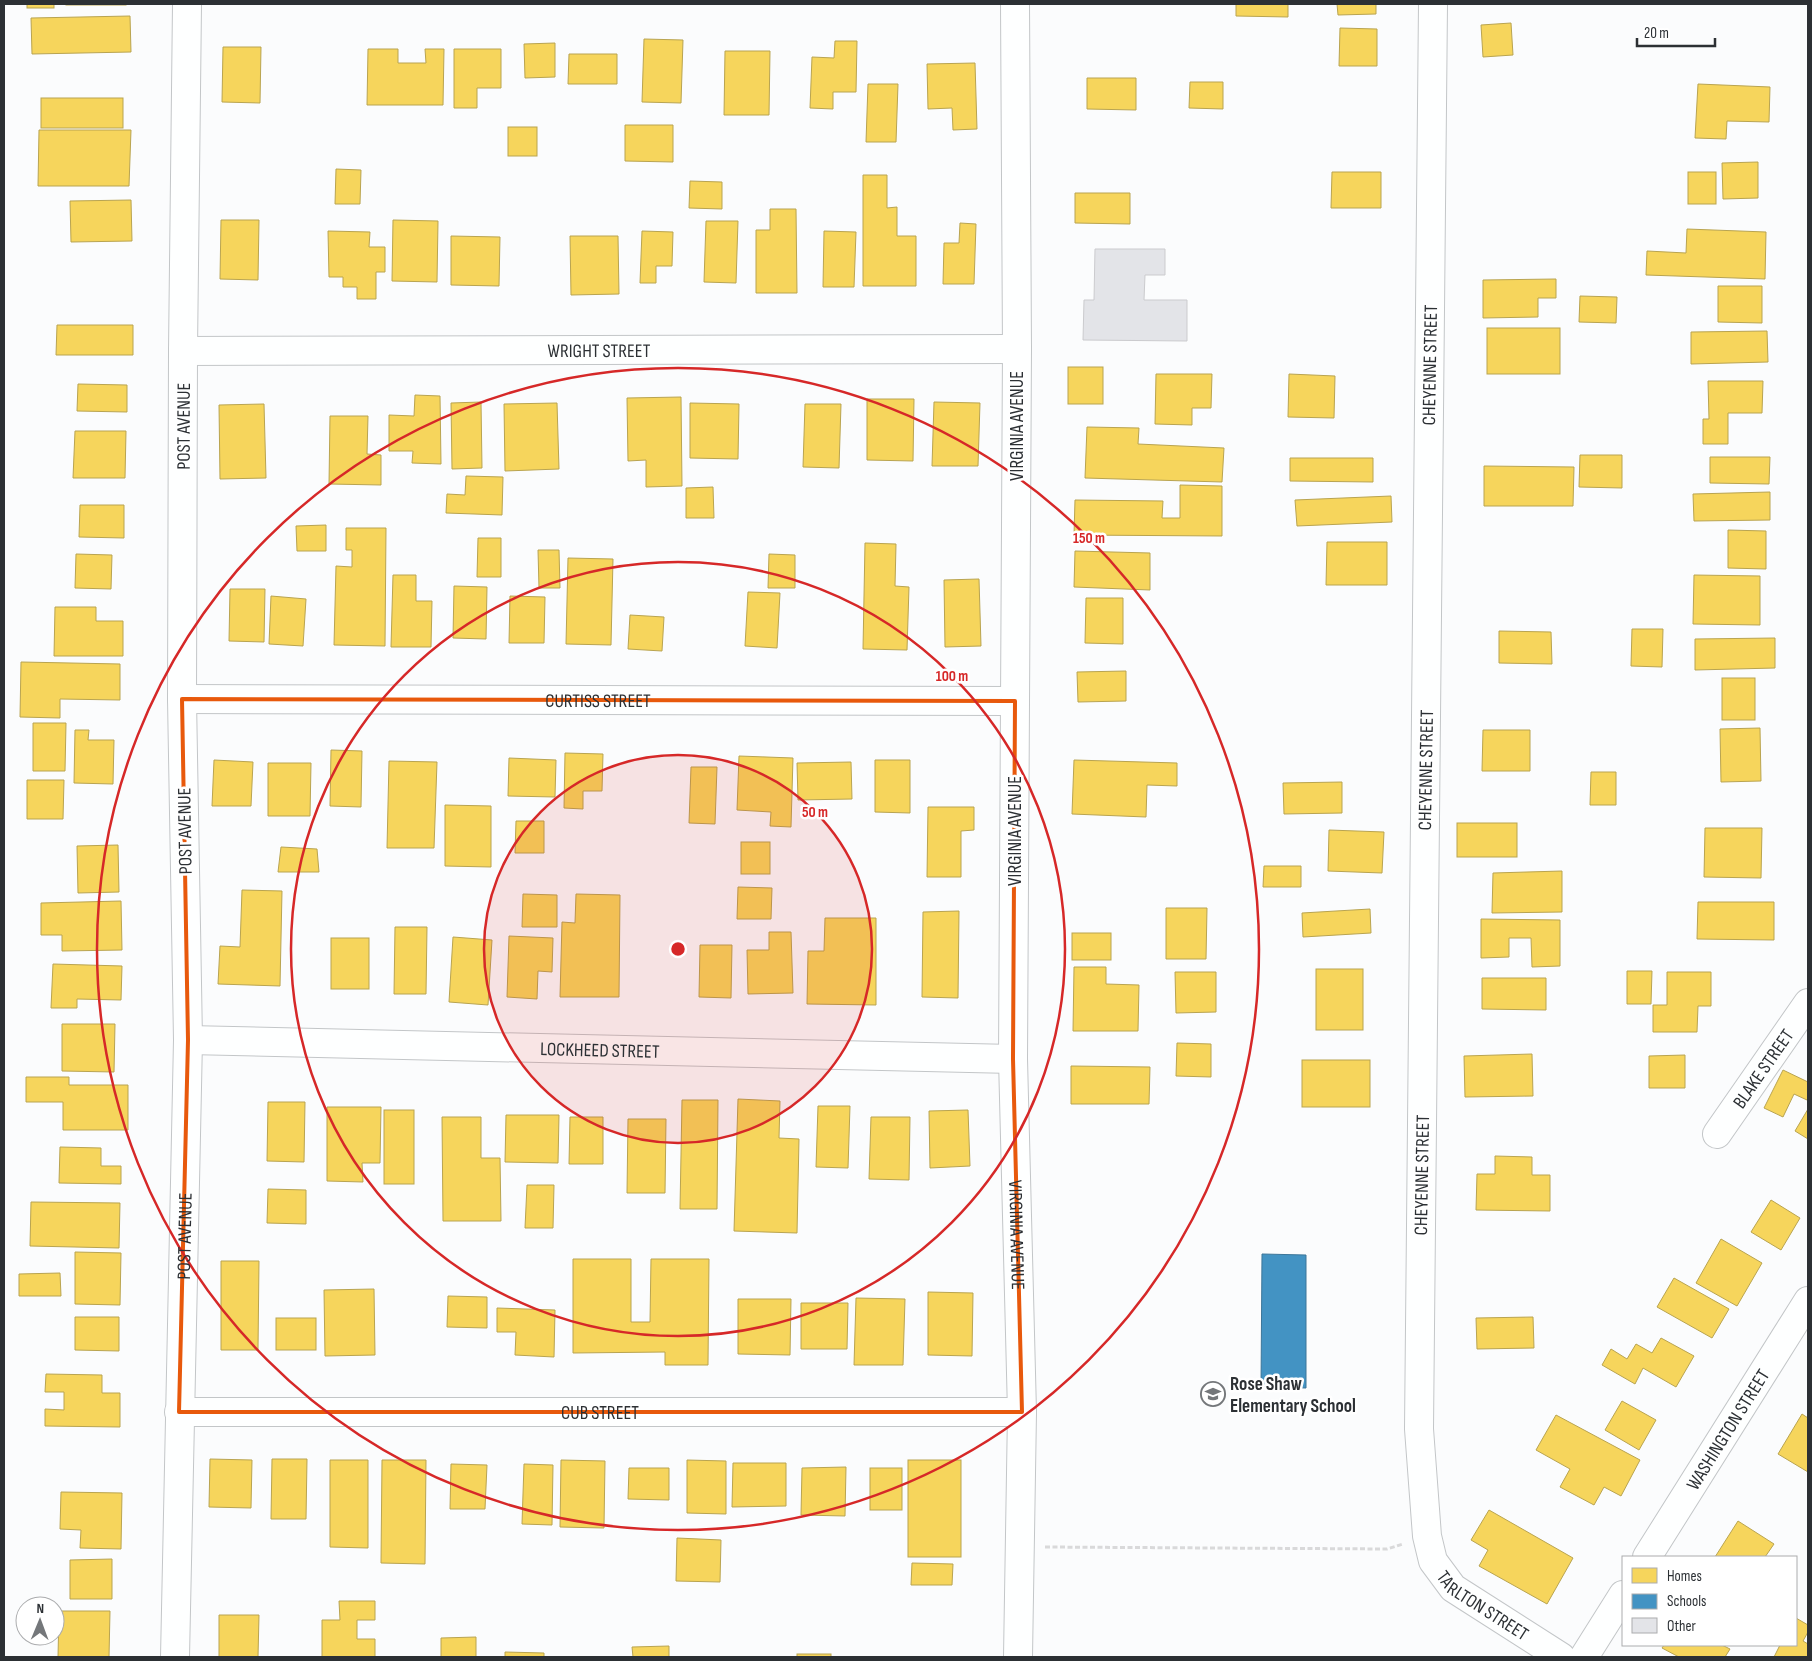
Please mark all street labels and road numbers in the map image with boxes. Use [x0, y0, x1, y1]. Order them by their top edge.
street label: CHEYENNE STREET [1418, 304, 1443, 425]
street label: WRIGHT STREET [548, 340, 651, 363]
street label: VIRGINIA AVENUE [1006, 371, 1029, 481]
street label: POST AVENUE [173, 383, 196, 470]
street label: CURTISS STREET [545, 690, 651, 713]
street label: CHEYENNE STREET [1414, 709, 1439, 830]
street label: VIRGINIA AVENUE [1004, 776, 1027, 886]
street label: POST AVENUE [173, 787, 198, 875]
street label: BLAKE STREET [1728, 1025, 1799, 1113]
street label: LOCKHEED STREET [540, 1038, 660, 1064]
street label: CHEYENNE STREET [1410, 1114, 1435, 1235]
street label: VIRGINIA AVENUE [1003, 1180, 1029, 1290]
street label: POST AVENUE [173, 1192, 198, 1280]
street label: WASHINGTON STREET [1682, 1365, 1775, 1495]
street label: CUB STREET [561, 1402, 639, 1425]
street label: TARLTON STREET [1431, 1567, 1533, 1646]

